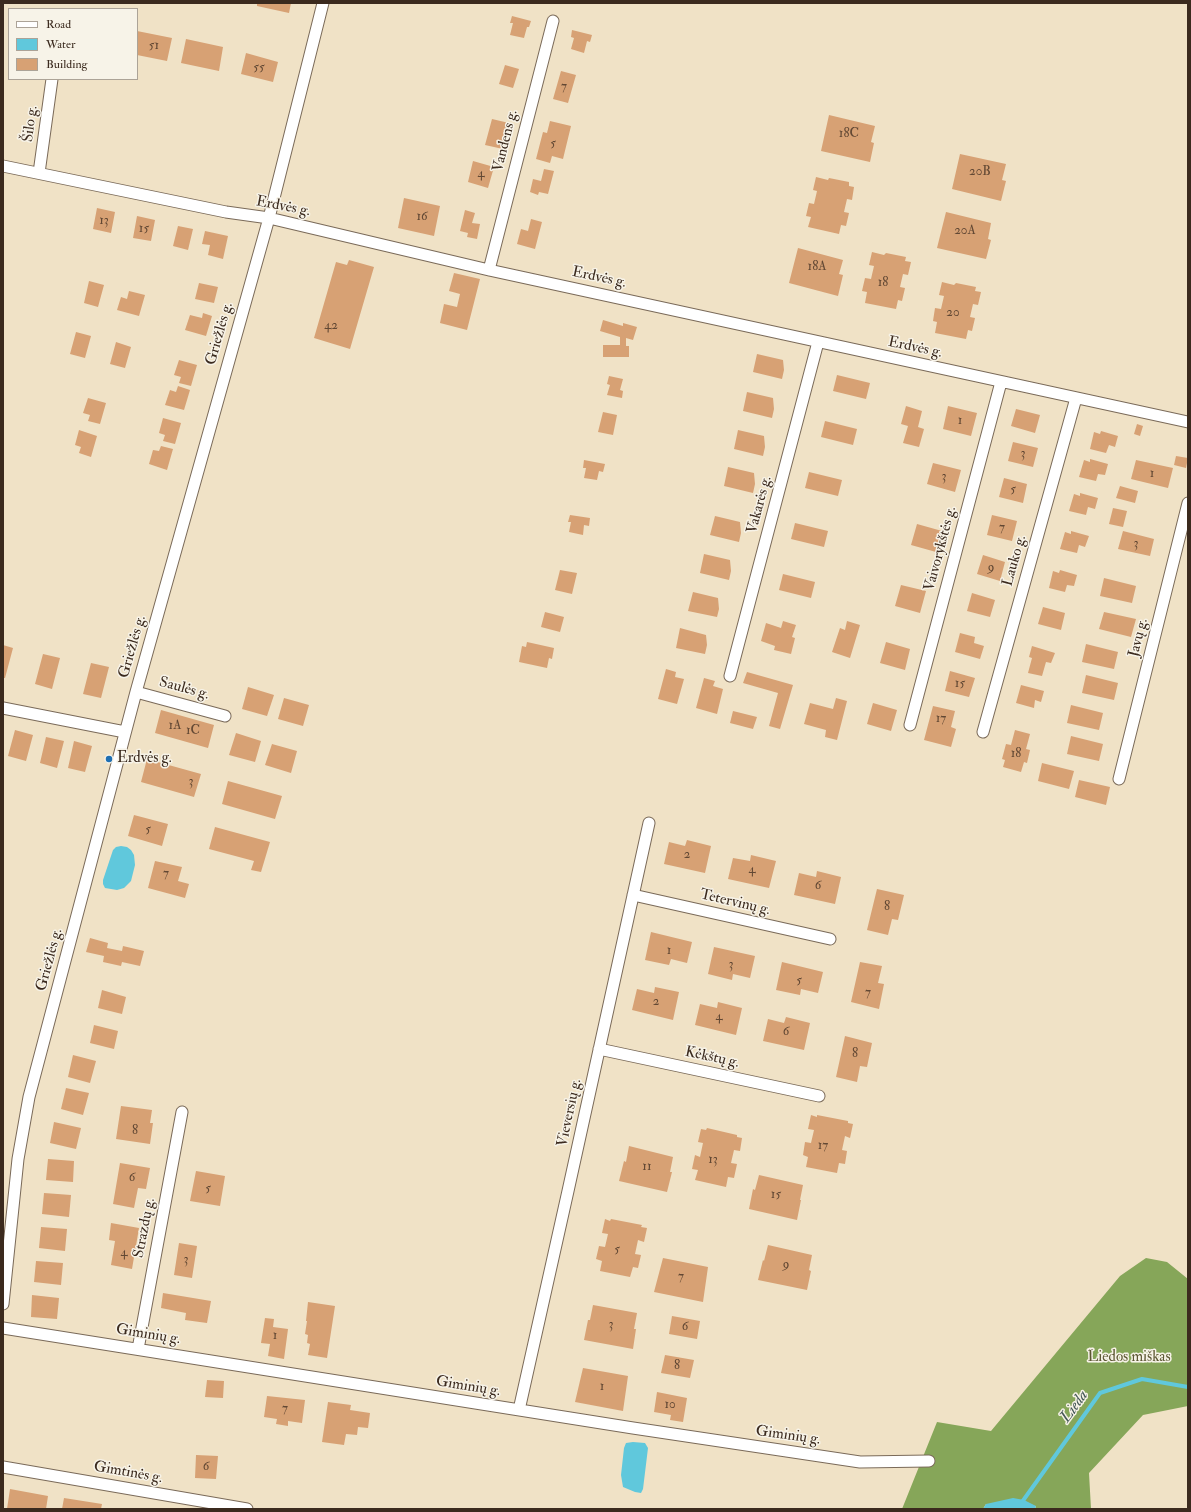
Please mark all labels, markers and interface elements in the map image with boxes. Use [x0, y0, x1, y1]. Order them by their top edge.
legend [8, 8, 138, 80]
text: Road [46, 17, 71, 32]
text: Water [46, 37, 75, 52]
house number: 51 [149, 38, 159, 54]
text: Building [46, 57, 87, 72]
house number: 55 [253, 60, 265, 76]
house number: 7 [561, 79, 567, 95]
street label: Šilo g. [20, 105, 42, 143]
street label: Vandens g. [490, 108, 522, 174]
house number: 18C [839, 126, 859, 142]
house number: 5 [550, 136, 556, 152]
house number: 20B [969, 164, 991, 180]
house number: 4 [477, 166, 485, 182]
street label: Erdvės g. [254, 193, 312, 221]
house number: 16 [416, 209, 428, 225]
house number: 13 [99, 213, 109, 229]
house number: 15 [139, 221, 149, 237]
house number: 20A [954, 223, 976, 239]
house number: 18A [808, 259, 826, 275]
street label: Erdvės g. [570, 264, 628, 292]
house number: 18 [878, 275, 888, 291]
street label: Griežlės g. [203, 301, 237, 367]
house number: 20 [946, 305, 960, 321]
house number: 42 [324, 318, 338, 334]
street label: Erdvės g. [886, 334, 944, 362]
house number: 1 [958, 413, 962, 429]
house number: 3 [1021, 446, 1025, 462]
house number: 1 [1150, 466, 1154, 482]
house number: 3 [942, 469, 946, 485]
street label: Vakarės g. [744, 474, 776, 536]
house number: 5 [1010, 482, 1016, 498]
street label: Vaivorykštės g. [921, 505, 961, 593]
house number: 7 [999, 520, 1005, 536]
street label: Lauko g. [999, 533, 1031, 589]
house number: 3 [1134, 536, 1138, 552]
house number: 9 [988, 560, 994, 576]
street label: Griežlės g. [116, 614, 150, 680]
street label: Javų g. [1126, 617, 1152, 659]
street label: Saulės g. [157, 674, 211, 704]
house number: 15 [955, 676, 965, 692]
house number: 17 [936, 711, 946, 727]
house number: 1A [169, 718, 181, 734]
house number: 1C [186, 723, 200, 739]
house number: 18 [1011, 746, 1021, 762]
place label: Erdvės g. [117, 750, 172, 768]
marker: Erdvės g. [104, 754, 114, 764]
house number: 3 [189, 774, 193, 790]
house number: 5 [145, 822, 151, 838]
house number: 2 [684, 847, 690, 863]
house number: 4 [748, 862, 756, 878]
house number: 7 [163, 866, 169, 882]
house number: 6 [815, 878, 821, 894]
street label: Tetervinų g. [698, 886, 772, 920]
house number: 8 [884, 899, 890, 915]
street label: Griežlės g. [33, 927, 67, 993]
house number: 1 [667, 943, 671, 959]
house number: 3 [729, 957, 733, 973]
house number: 5 [796, 973, 802, 989]
house number: 7 [865, 985, 871, 1001]
house number: 2 [653, 994, 659, 1010]
house number: 4 [715, 1009, 723, 1025]
house number: 6 [783, 1024, 789, 1040]
street label: Kėkštų g. [683, 1044, 741, 1072]
house number: 8 [852, 1046, 858, 1062]
street label: Vieversių g. [554, 1077, 586, 1149]
house number: 8 [132, 1123, 138, 1139]
house number: 17 [818, 1138, 828, 1154]
house number: 13 [708, 1152, 718, 1168]
house number: 11 [642, 1159, 652, 1175]
house number: 6 [129, 1170, 135, 1186]
house number: 5 [205, 1181, 211, 1197]
house number: 15 [771, 1187, 781, 1203]
street label: Strazdų g. [130, 1196, 160, 1260]
house number: 5 [614, 1242, 620, 1258]
house number: 4 [120, 1245, 128, 1261]
house number: 3 [184, 1252, 188, 1268]
house number: 9 [783, 1257, 789, 1273]
house number: 7 [678, 1269, 684, 1285]
house number: 3 [609, 1317, 613, 1333]
house number: 6 [682, 1319, 688, 1335]
street label: Giminių g. [114, 1321, 182, 1349]
house number: 1 [273, 1328, 277, 1344]
park label: Liedos miškas [1087, 1349, 1171, 1367]
house number: 8 [674, 1358, 680, 1374]
street label: Giminių g. [434, 1373, 502, 1401]
house number: 1 [600, 1379, 604, 1395]
water label: Lieda [1057, 1387, 1093, 1427]
house number: 10 [664, 1397, 676, 1413]
house number: 7 [282, 1401, 288, 1417]
street label: Giminių g. [755, 1423, 821, 1449]
street label: Gimtinės g. [92, 1458, 164, 1488]
house number: 6 [203, 1459, 209, 1475]

